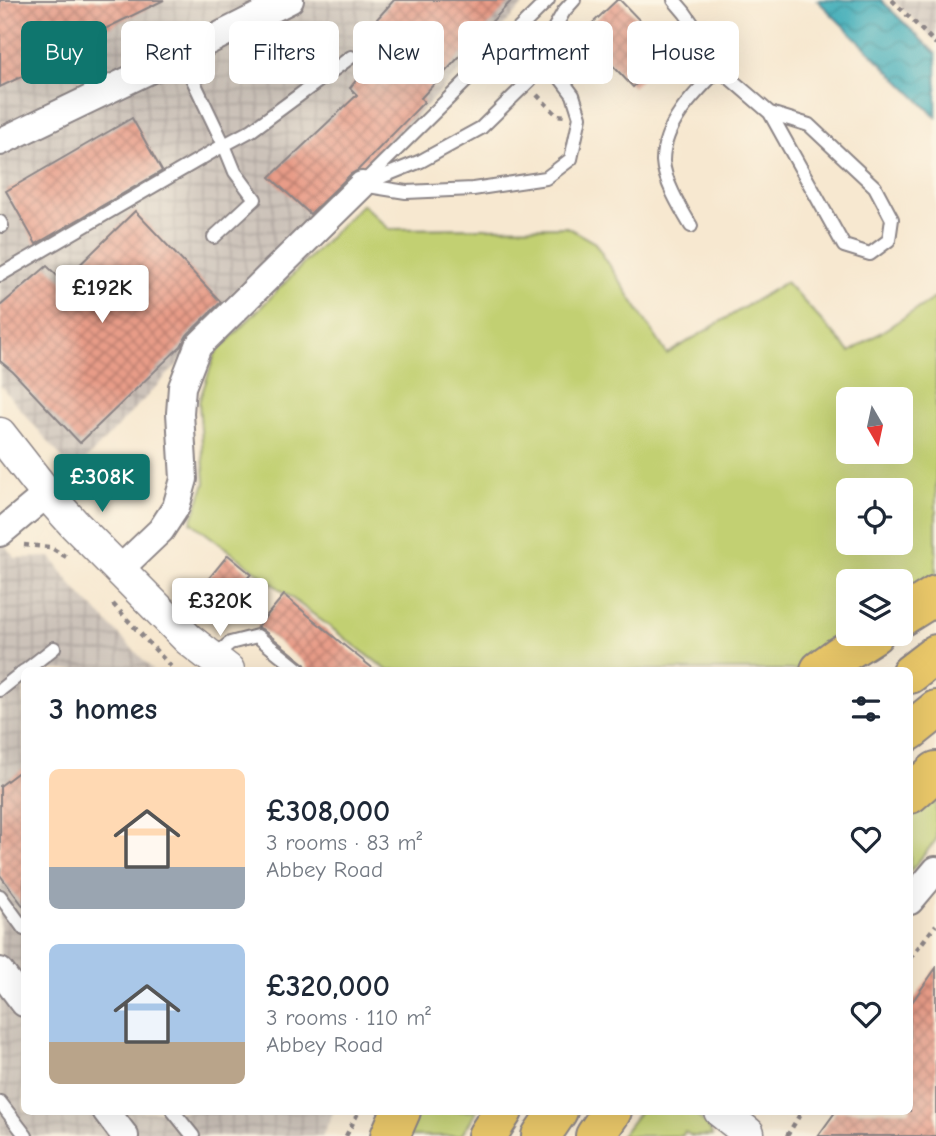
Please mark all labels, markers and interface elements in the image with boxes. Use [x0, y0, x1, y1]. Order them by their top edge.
chip: Buy [21, 21, 107, 84]
chip: Rent [121, 21, 215, 84]
chip: Filters [229, 21, 339, 84]
chip: New [353, 21, 444, 84]
chip: Apartment [458, 21, 613, 84]
chip: House [627, 21, 739, 84]
pin: £192K [53, 266, 151, 325]
text: £192K [72, 274, 132, 301]
north arrow [836, 387, 914, 464]
map controls [836, 387, 913, 646]
pin: £308K [53, 454, 151, 514]
text: £308K [70, 463, 134, 490]
button: locate [836, 478, 913, 555]
button: layers [836, 569, 913, 646]
pin: £320K [171, 578, 269, 638]
text: £320K [188, 587, 252, 614]
icon: filters [847, 690, 885, 728]
text: 3 homes [49, 692, 157, 727]
text: £308,000 [266, 794, 390, 829]
icon: home [105, 797, 189, 881]
icon: heart [847, 820, 885, 858]
text: 3 rooms · 83 m² [266, 829, 422, 856]
text: Abbey Road [266, 856, 383, 883]
text: £320,000 [266, 969, 390, 1004]
icon: home [105, 972, 189, 1056]
icon: heart [847, 995, 885, 1033]
text: 3 rooms · 110 m² [266, 1004, 431, 1031]
text: Abbey Road [266, 1031, 383, 1058]

